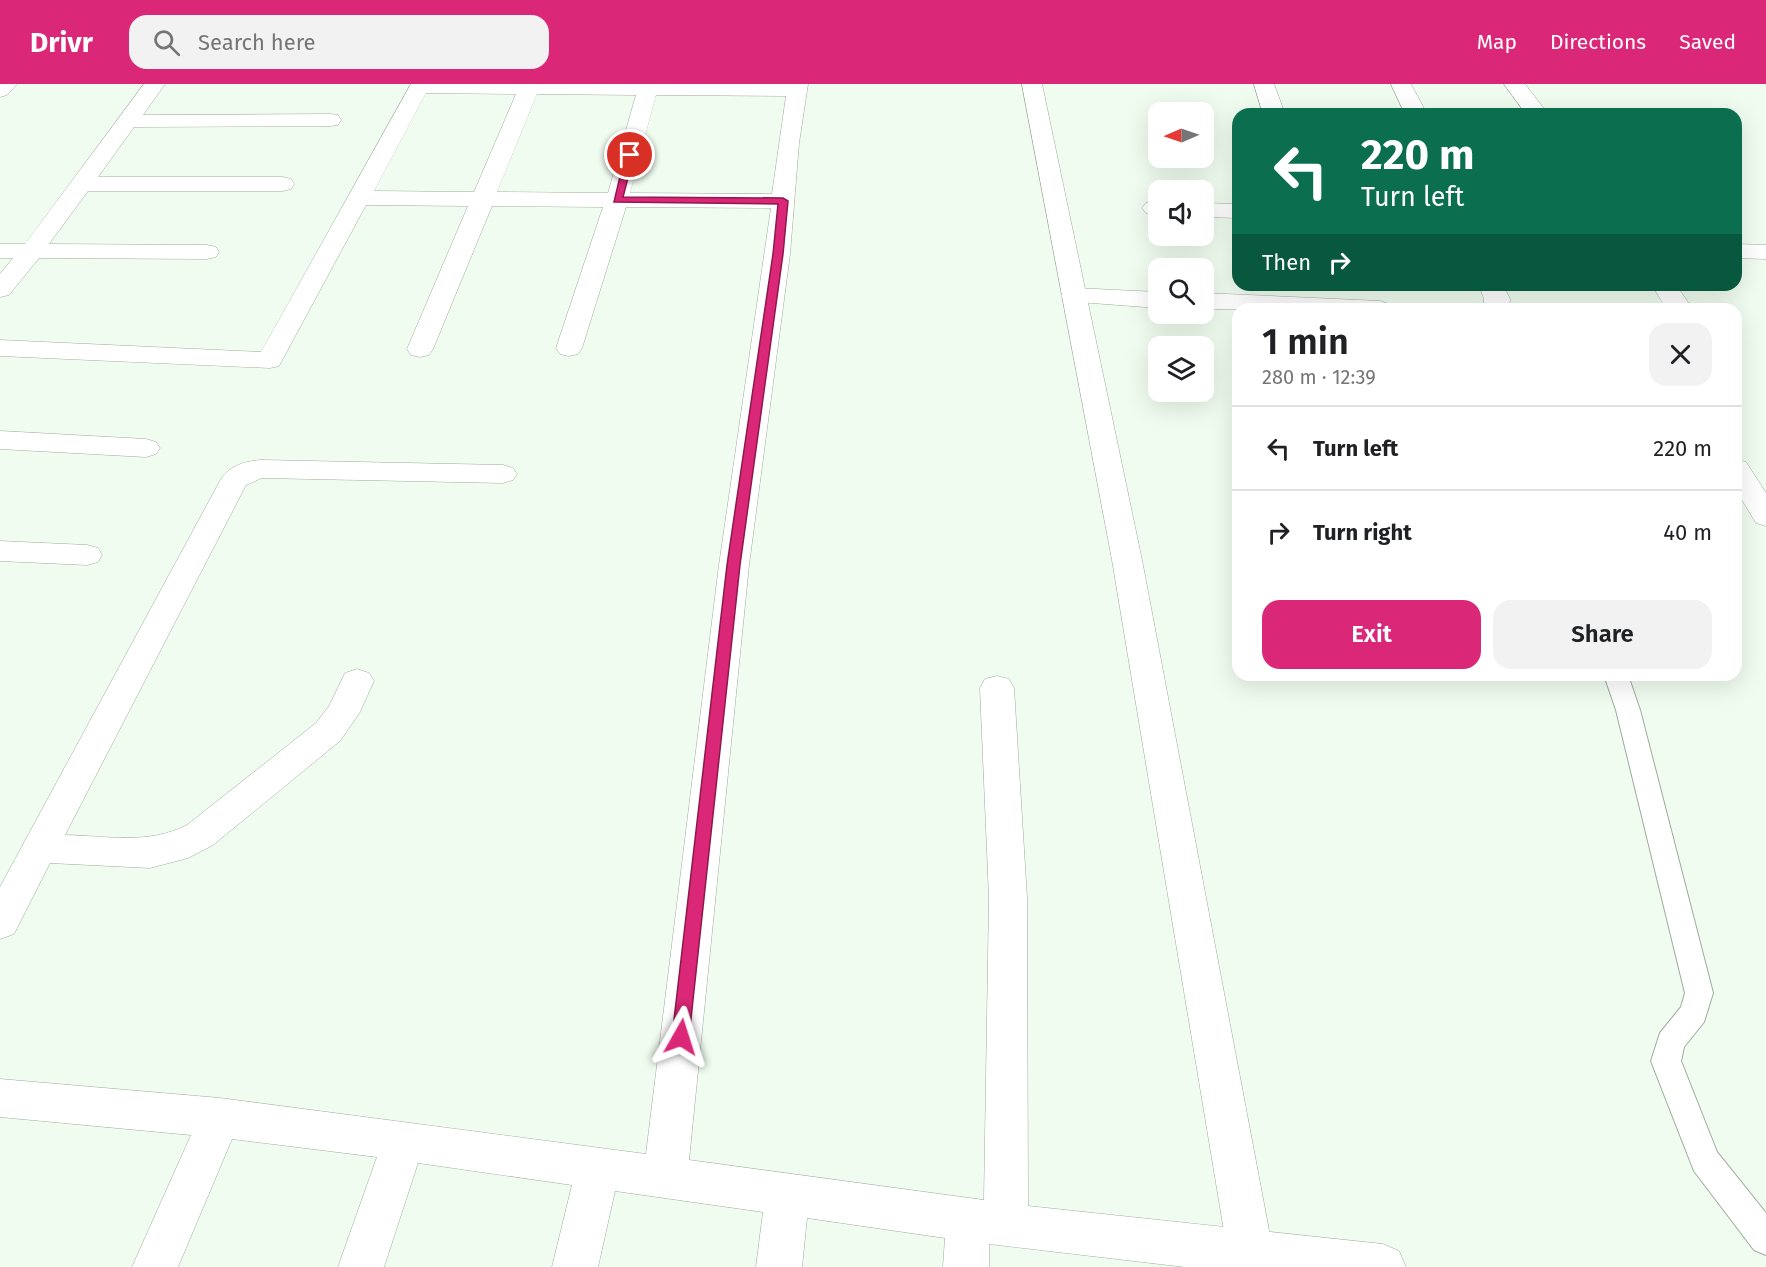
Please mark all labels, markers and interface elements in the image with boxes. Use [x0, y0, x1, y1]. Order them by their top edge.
search box [129, 15, 549, 69]
text: Drivr [30, 26, 93, 59]
icon: search [150, 26, 183, 59]
text: Search here [198, 29, 315, 56]
text: Map [1477, 29, 1517, 55]
text: Directions [1550, 29, 1646, 55]
text: Saved [1679, 29, 1736, 55]
north arrow [1148, 102, 1214, 168]
map controls [1148, 102, 1214, 402]
pin [604, 129, 655, 180]
text: 220 m [1361, 130, 1474, 180]
icon: left [1262, 132, 1340, 210]
icon: arrive [613, 138, 646, 171]
button: sound [1148, 180, 1214, 246]
text: Turn left [1361, 181, 1464, 213]
icon: right [1323, 246, 1356, 279]
text: Then [1262, 249, 1311, 276]
button: search [1148, 258, 1214, 324]
text: 1 min [1262, 320, 1349, 364]
button: close [1649, 323, 1712, 386]
button: layers [1148, 336, 1214, 402]
text: 280 m · 12:39 [1262, 365, 1376, 389]
icon: left [1262, 432, 1295, 465]
text: Turn left [1313, 435, 1398, 462]
text: 220 m [1653, 435, 1712, 462]
icon: right [1262, 516, 1295, 549]
text: Turn right [1313, 519, 1412, 546]
text: 40 m [1663, 519, 1712, 546]
button: Exit [1262, 600, 1481, 669]
button: Share [1493, 600, 1712, 669]
position arrow [649, 1005, 713, 1069]

